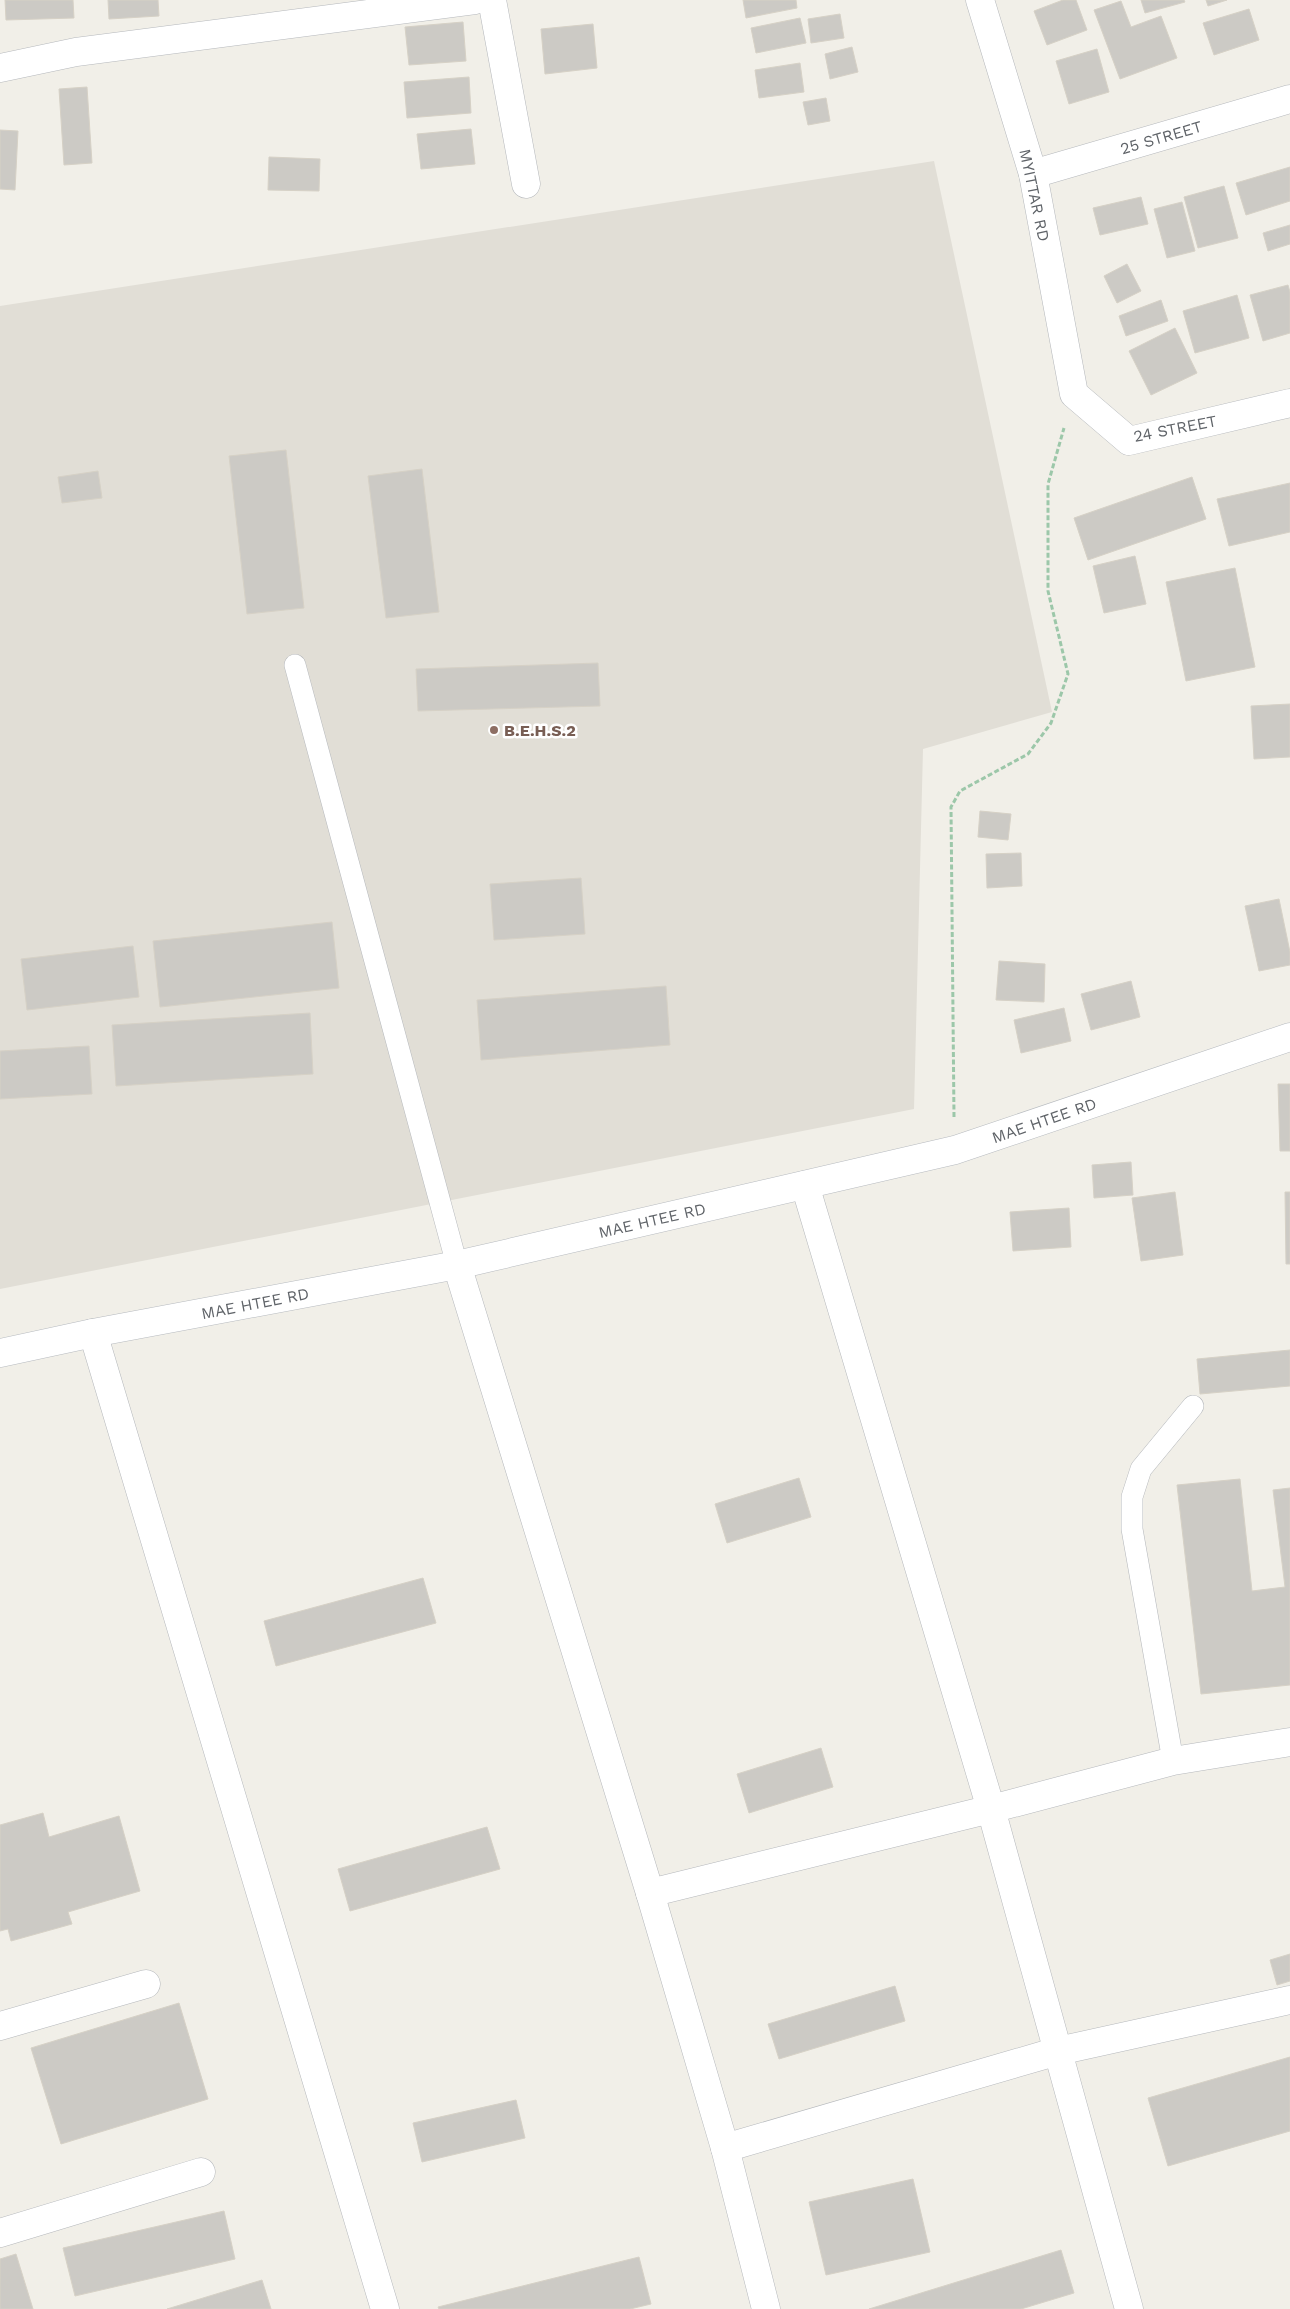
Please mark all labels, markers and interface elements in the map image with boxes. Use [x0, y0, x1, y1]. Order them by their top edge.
street label: 25 STREET [1118, 117, 1205, 158]
street label: MYITTAR RD [1015, 147, 1054, 243]
street label: 24 STREET [1132, 411, 1219, 446]
place label: B.E.H.S.2 [504, 721, 576, 740]
marker: B.E.H.S.2 [488, 724, 500, 736]
street label: MAE HTEE RD [989, 1094, 1099, 1147]
street label: MAE HTEE RD [597, 1199, 708, 1242]
street label: MAE HTEE RD [200, 1284, 311, 1323]

